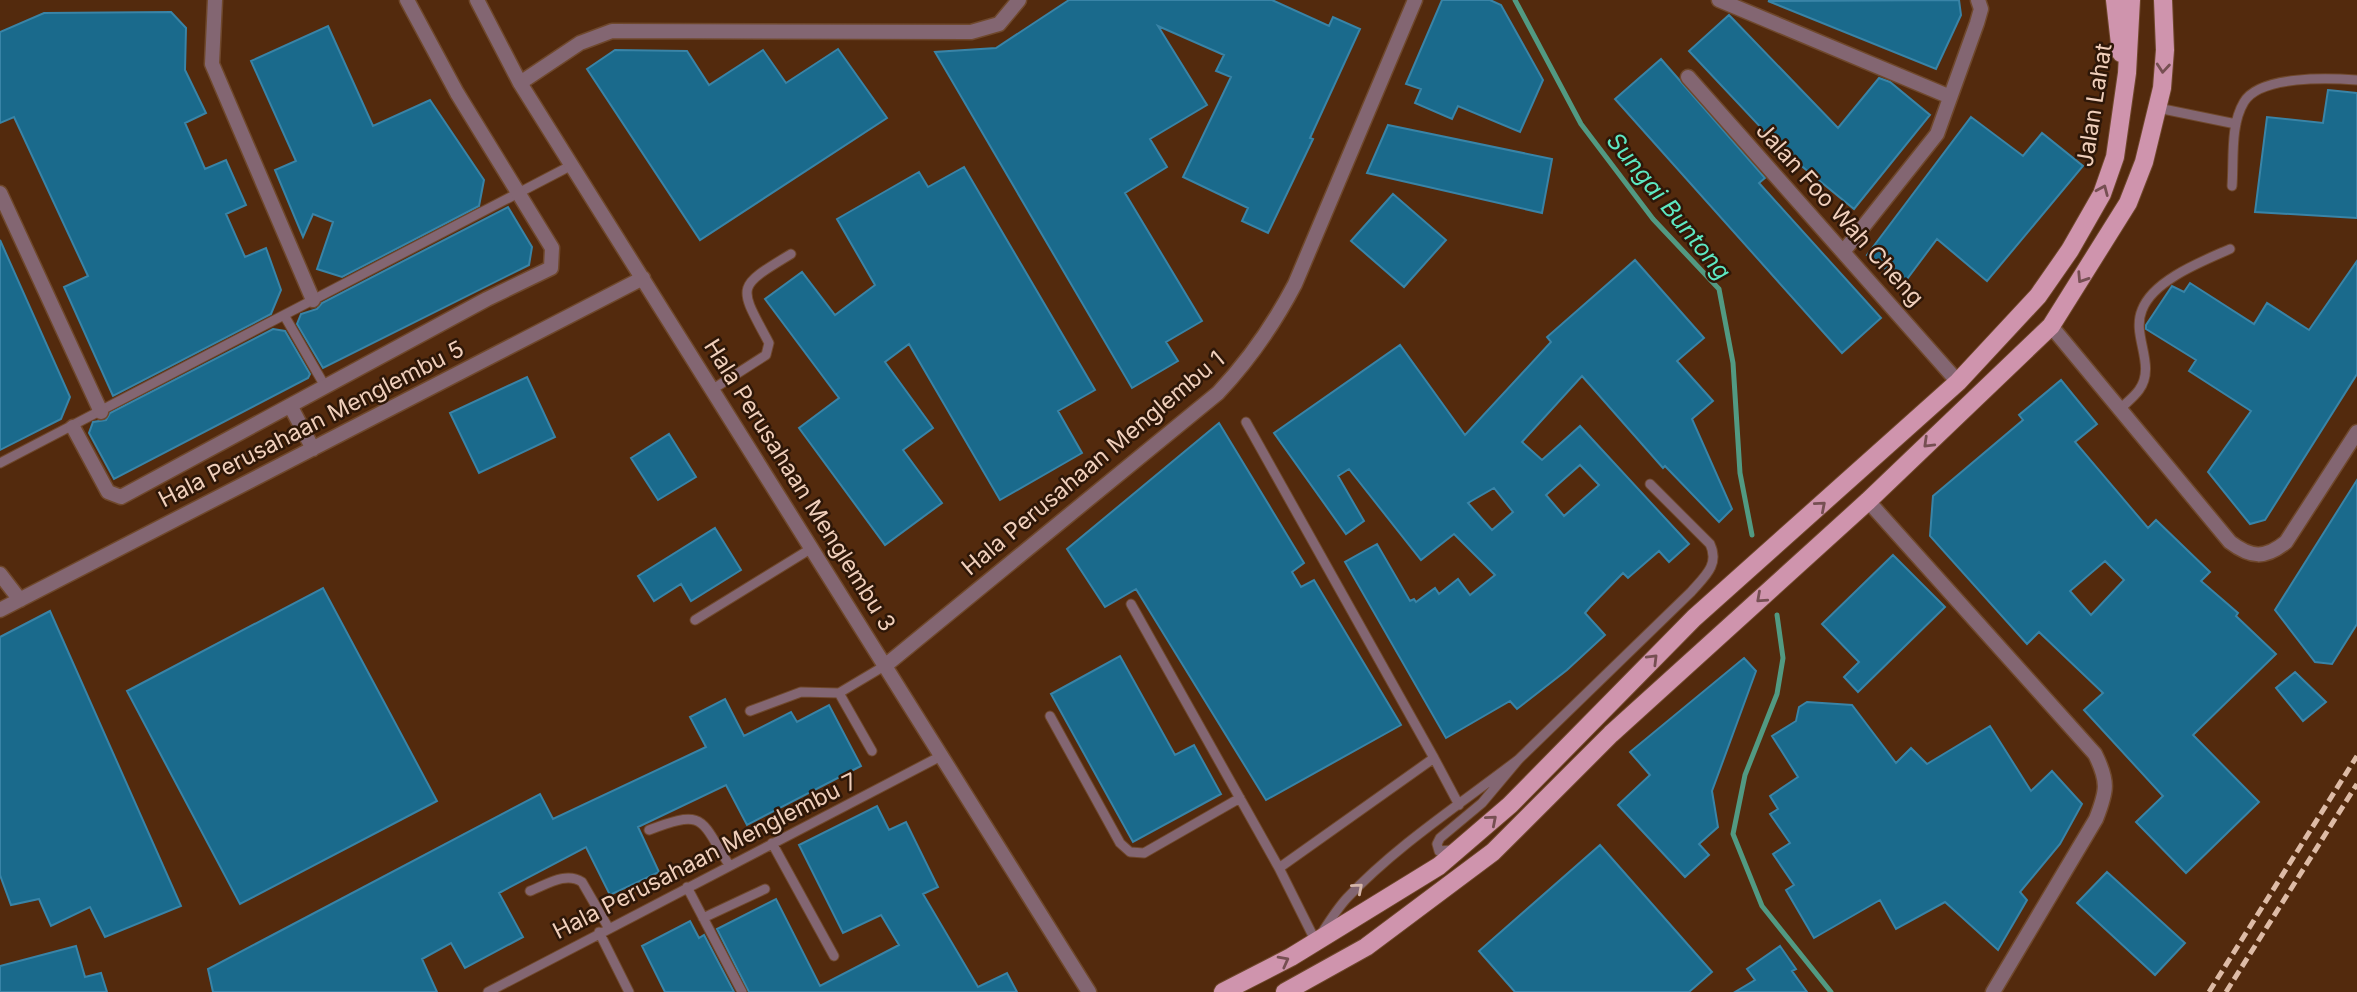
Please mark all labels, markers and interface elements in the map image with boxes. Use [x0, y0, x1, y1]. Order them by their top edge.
street label: Jalan Lahat [2070, 41, 2118, 169]
one-way arrow [2156, 63, 2171, 74]
street label: Jalan Foo Wah Cheng [1750, 116, 1930, 312]
water label: Sungai Buntong [1601, 127, 1737, 285]
one-way arrow [2094, 185, 2108, 197]
one-way arrow [2078, 270, 2091, 283]
street label: Hala Perusahaan Menglembu 3 [698, 334, 902, 636]
street label: Hala Perusahaan Menglembu 5 [154, 335, 468, 513]
street label: Hala Perusahaan Menglembu 1 [956, 345, 1230, 581]
one-way arrow [1923, 435, 1936, 448]
one-way arrow [1813, 502, 1826, 514]
one-way arrow [1756, 589, 1769, 602]
one-way arrow [1644, 654, 1657, 667]
street label: Hala Perusahaan Menglembu 7 [548, 767, 862, 945]
one-way arrow [1484, 816, 1497, 828]
one-way arrow [1350, 884, 1363, 896]
one-way arrow [1277, 955, 1289, 969]

